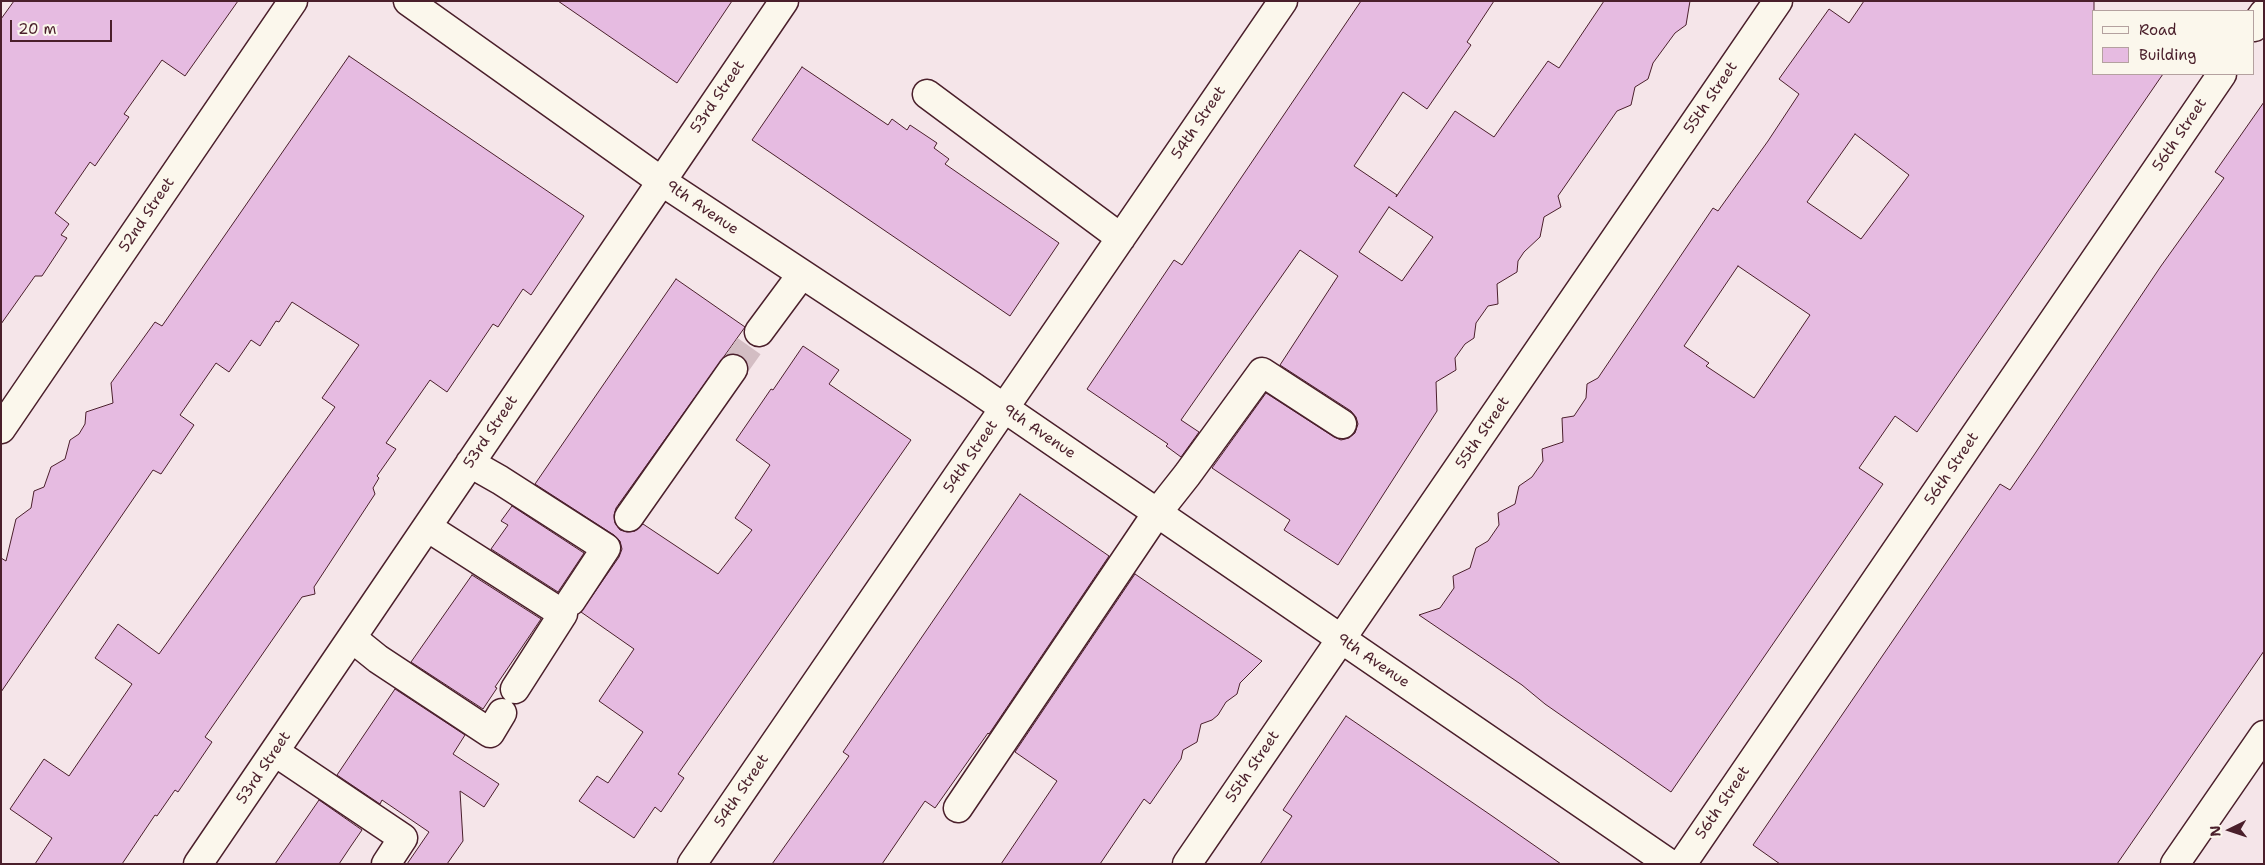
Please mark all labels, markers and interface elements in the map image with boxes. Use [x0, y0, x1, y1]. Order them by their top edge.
scale bar [12, 10, 115, 42]
legend [2092, 10, 2255, 75]
text: 20 m [18, 19, 57, 39]
text: Road [2139, 20, 2177, 40]
text: Building [2139, 45, 2196, 65]
street label: 53rd Street [687, 57, 749, 137]
street label: 55th Street [1680, 59, 1742, 137]
street label: 54th Street [1168, 83, 1230, 163]
street label: 56th Street [2149, 95, 2211, 175]
street label: 52nd Street [115, 174, 179, 256]
street label: 9th Avenue [662, 177, 742, 239]
street label: 53rd Street [460, 392, 522, 472]
street label: 55th Street [1452, 394, 1514, 472]
street label: 9th Avenue [999, 401, 1079, 463]
street label: 54th Street [940, 417, 1002, 497]
street label: 56th Street [1921, 429, 1983, 509]
street label: 9th Avenue [1333, 630, 1413, 692]
street label: 53rd Street [233, 728, 295, 808]
street label: 55th Street [1222, 728, 1284, 806]
street label: 54th Street [711, 751, 773, 831]
street label: 56th Street [1692, 763, 1754, 843]
north arrow [2205, 805, 2255, 855]
text: N [2206, 825, 2224, 837]

